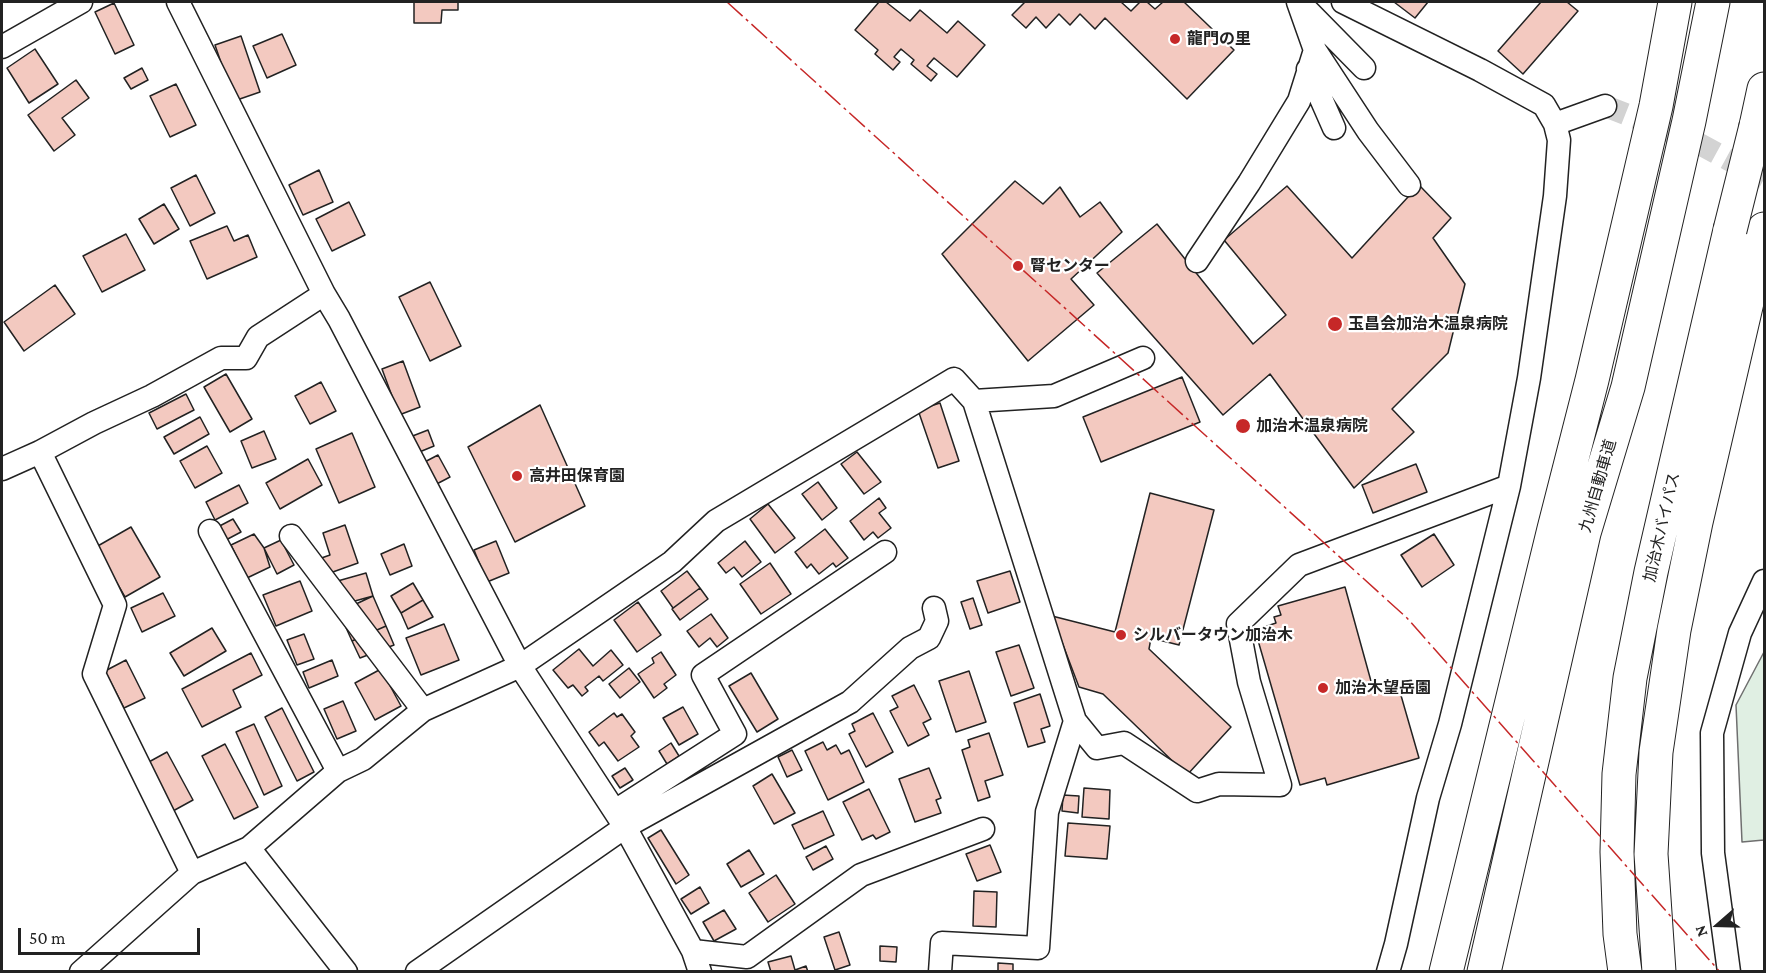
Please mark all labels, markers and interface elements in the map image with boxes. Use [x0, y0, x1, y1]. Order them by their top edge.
place label: 龍門の里 [1187, 29, 1251, 49]
marker: 龍門の里 [1168, 32, 1182, 46]
place label: 腎センター [1030, 256, 1110, 276]
marker: 腎センター [1011, 259, 1025, 273]
place label: 玉昌会加治木温泉病院 [1348, 314, 1508, 334]
marker: 玉昌会加治木温泉病院 [1326, 315, 1344, 333]
place label: 加治木温泉病院 [1256, 416, 1368, 436]
marker: 加治木温泉病院 [1234, 417, 1252, 435]
street label: 九州自動車道 [1576, 437, 1620, 535]
place label: 高井田保育園 [529, 466, 625, 486]
marker: 高井田保育園 [510, 469, 524, 483]
street label: 加治木バイパス [1640, 470, 1684, 584]
place label: シルバータウン加治木 [1133, 625, 1293, 645]
marker: シルバータウン加治木 [1114, 628, 1128, 642]
place label: 加治木望岳園 [1335, 678, 1431, 698]
marker: 加治木望岳園 [1316, 681, 1330, 695]
north arrow [1688, 895, 1748, 955]
scale bar [21, 916, 202, 954]
text: N [1691, 923, 1710, 939]
text: 50 m [29, 928, 66, 948]

